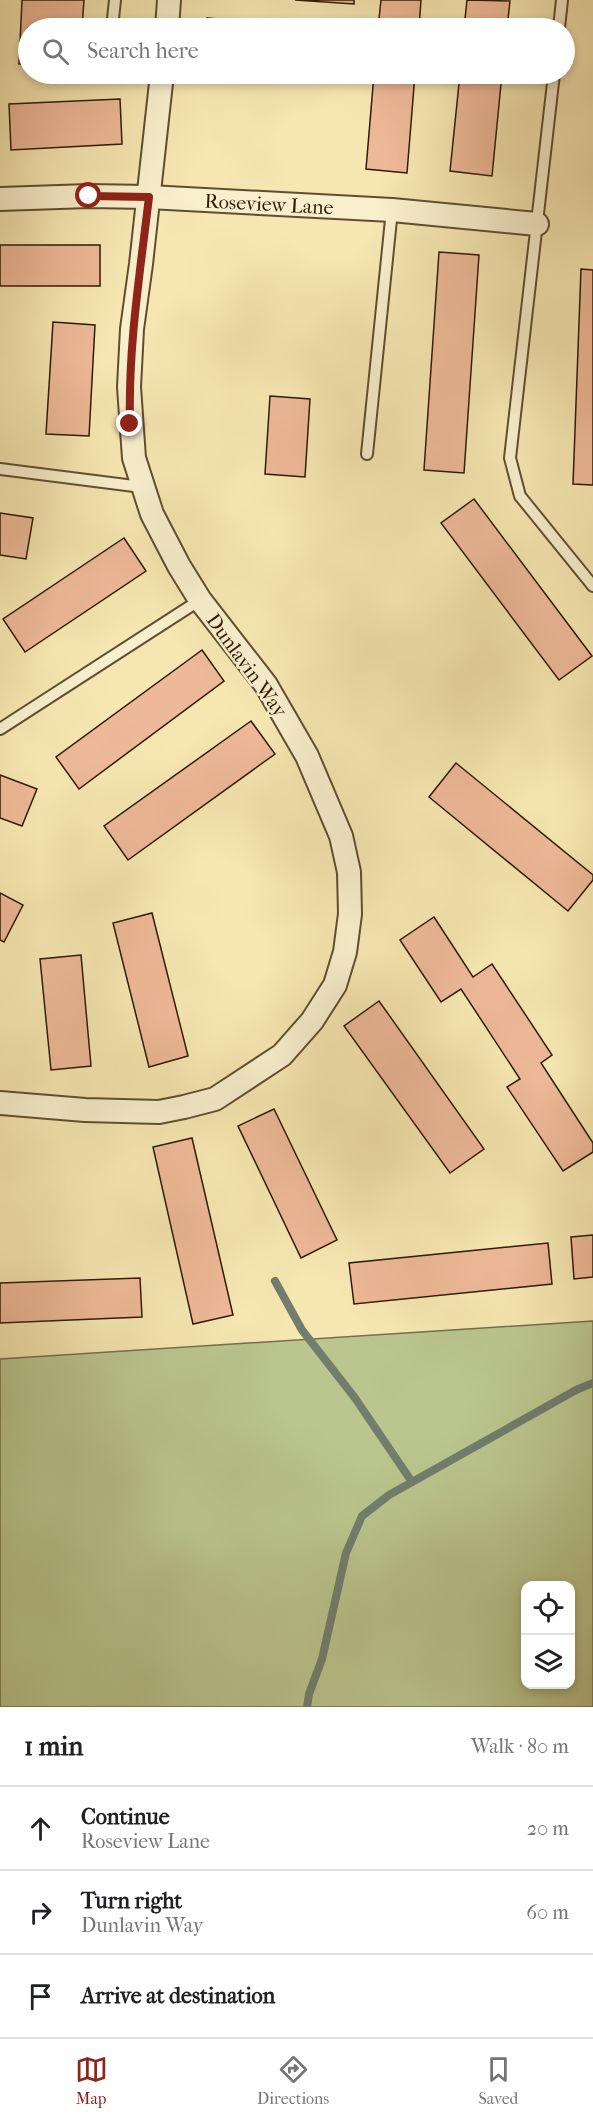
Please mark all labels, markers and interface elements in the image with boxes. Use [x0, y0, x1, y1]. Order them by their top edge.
search box [18, 18, 575, 84]
icon: search [39, 35, 72, 68]
text: Search here [87, 38, 199, 64]
route start [75, 182, 101, 208]
street label: Roseview Lane [204, 190, 334, 219]
route end [116, 410, 142, 436]
street label: Dunlavin Way [201, 609, 293, 723]
map controls [521, 1581, 575, 1689]
button: locate [521, 1581, 575, 1635]
button: layers [521, 1635, 575, 1689]
text: 1 min [24, 1731, 83, 1762]
text: Walk · 80 m [471, 1735, 569, 1758]
text: Continue [81, 1804, 170, 1830]
icon: ahead [24, 1812, 57, 1845]
text: 20 m [527, 1817, 569, 1840]
text: Roseview Lane [81, 1830, 210, 1853]
text: Turn right [81, 1888, 182, 1914]
icon: right [24, 1896, 57, 1929]
text: 60 m [526, 1901, 569, 1924]
text: Dunlavin Way [81, 1914, 203, 1937]
icon: arrive [24, 1980, 57, 2013]
text: Arrive at destination [81, 1983, 275, 2009]
tab: Map [75, 2053, 108, 2108]
tab: Directions [257, 2053, 329, 2108]
tab: Saved [479, 2053, 518, 2108]

